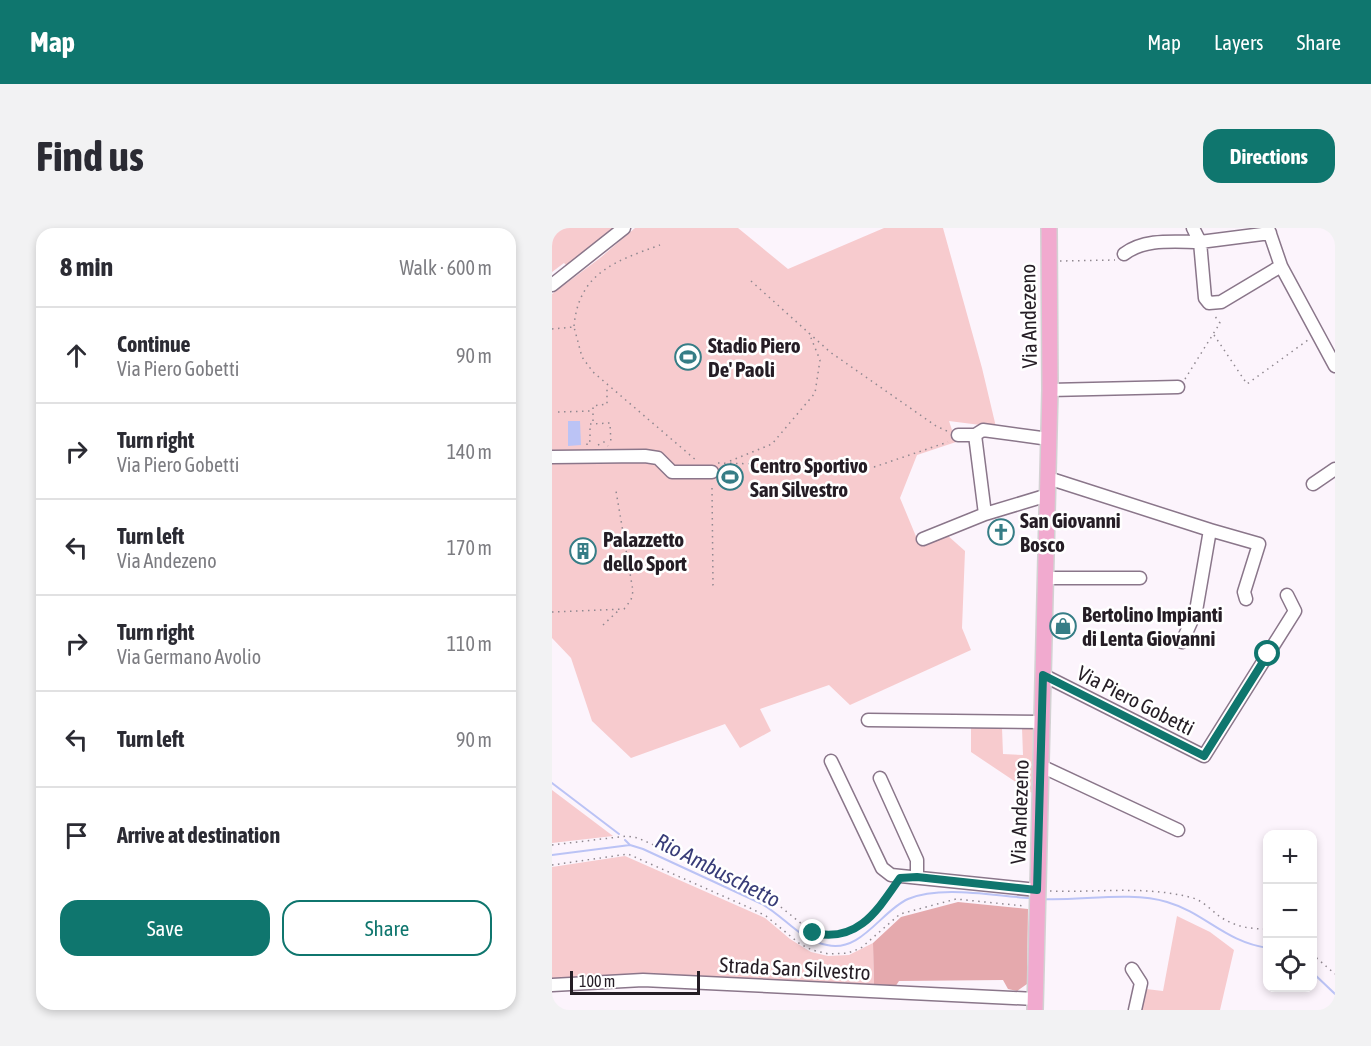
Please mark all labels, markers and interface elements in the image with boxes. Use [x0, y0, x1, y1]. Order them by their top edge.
text: Map [30, 26, 75, 58]
text: Map [1147, 30, 1181, 54]
text: Layers [1214, 30, 1264, 54]
text: Share [1297, 30, 1341, 54]
button: Directions [1203, 129, 1335, 183]
text: Find us [36, 132, 144, 180]
text: 8 min [60, 252, 113, 282]
text: Walk · 600 m [400, 256, 492, 279]
street label: Via Andezeno [1015, 263, 1041, 369]
text: Continue [117, 331, 191, 357]
place label: Stadio Piero De' Paoli [708, 333, 801, 381]
icon: ahead [60, 339, 93, 372]
sports icon: Stadio Piero De' Paoli [673, 342, 703, 372]
text: 90 m [456, 344, 492, 367]
text: Via Piero Gobetti [117, 357, 239, 380]
text: Turn right [117, 427, 194, 453]
icon: right [60, 435, 93, 468]
text: 140 m [447, 440, 492, 463]
text: Via Piero Gobetti [117, 453, 239, 476]
place label: Centro Sportivo San Silvestro [750, 453, 868, 501]
sports icon: Centro Sportivo San Silvestro [715, 462, 745, 492]
place label: San Giovanni Bosco [1020, 508, 1121, 556]
church icon: San Giovanni Bosco [986, 517, 1016, 547]
text: Turn left [117, 523, 184, 549]
place label: Palazzetto dello Sport [603, 527, 687, 575]
icon: left [60, 531, 93, 564]
text: 170 m [447, 536, 492, 559]
building icon: Palazzetto dello Sport [568, 536, 598, 566]
text: Via Andezeno [117, 549, 217, 572]
place label: Bertolino Impianti di Lenta Giovanni [1082, 602, 1223, 650]
shop icon: Bertolino Impianti di Lenta Giovanni [1048, 611, 1078, 641]
text: Turn right [117, 619, 194, 645]
icon: right [60, 627, 93, 660]
text: 110 m [447, 632, 492, 655]
route start [1254, 640, 1280, 666]
text: Via Germano Avolio [117, 645, 261, 668]
street label: Via Piero Gobetti [1073, 660, 1199, 740]
icon: left [60, 723, 93, 756]
text: Turn left [117, 726, 184, 752]
text: 90 m [456, 728, 492, 751]
street label: Via Andezeno [1005, 759, 1033, 865]
icon: arrive [60, 819, 93, 852]
text: Arrive at destination [117, 822, 280, 848]
water label: Rio Ambuschetto [651, 827, 785, 913]
map controls [1263, 830, 1317, 992]
button: + [1263, 830, 1317, 884]
button: − [1263, 884, 1317, 938]
button: Save [60, 900, 270, 956]
button: Share [282, 900, 492, 956]
route end [799, 919, 825, 945]
button: locate [1263, 938, 1317, 992]
street label: Strada San Silvestro [719, 952, 871, 984]
scale bar [570, 968, 700, 996]
text: 100 m [579, 972, 615, 990]

